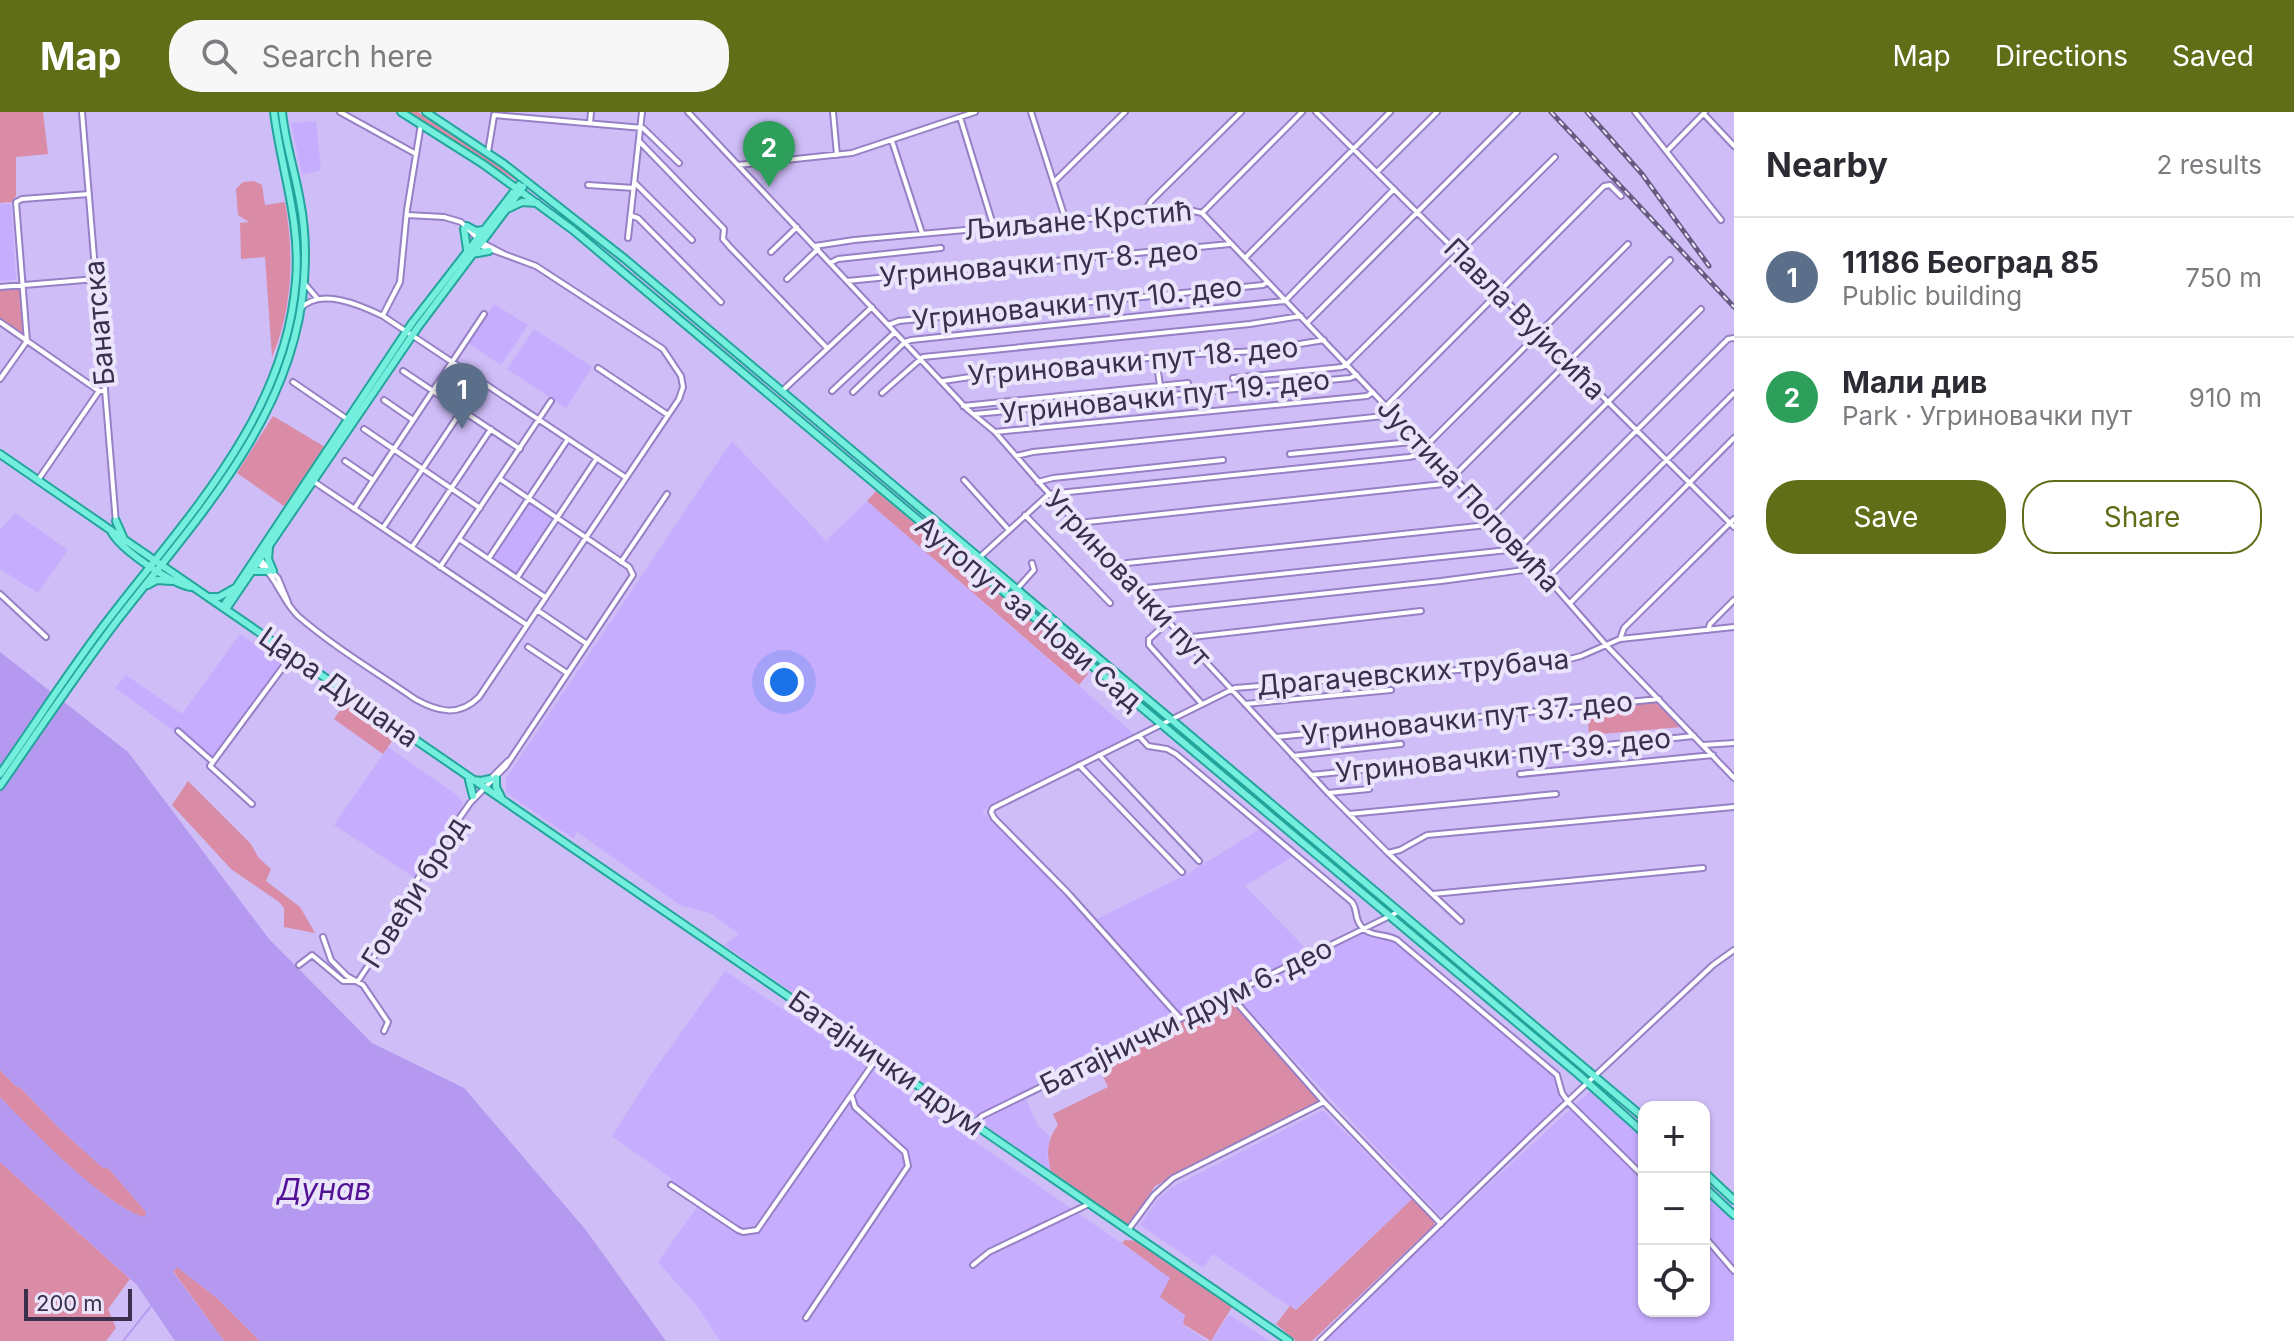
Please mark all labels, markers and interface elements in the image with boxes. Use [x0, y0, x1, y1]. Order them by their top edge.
search box [169, 20, 729, 92]
text: Map [40, 33, 121, 79]
icon: search [197, 34, 241, 78]
text: Search here [261, 38, 433, 74]
text: Map [1892, 39, 1951, 73]
text: Directions [1995, 39, 2128, 73]
text: Saved [2172, 39, 2254, 73]
pin: 2 [743, 121, 795, 187]
text: Nearby [1766, 144, 1888, 185]
text: 2 results [2157, 149, 2262, 180]
street label: Љиљане Крстић [963, 193, 1193, 247]
street label: Павла Вујисића [1437, 231, 1613, 407]
street label: Угриновачки пут 8. део [878, 232, 1200, 294]
text: 11186 Београд 85 [1842, 244, 2099, 280]
street label: Банатска [77, 259, 121, 387]
text: 1 [1786, 262, 1798, 293]
text: 750 m [2185, 262, 2262, 293]
street label: Угриновачки пут 10. део [910, 269, 1244, 337]
text: Public building [1842, 280, 2022, 311]
street label: Угриновачки пут 18. део [966, 330, 1300, 392]
street label: Угриновачки пут 19. део [998, 362, 1332, 430]
pin: 1 [436, 363, 488, 429]
text: Мали див [1842, 364, 1987, 400]
text: 2 [1784, 382, 1800, 413]
text: 910 m [2189, 382, 2262, 413]
street label: Јустина Поповића [1370, 391, 1568, 599]
text: Park · Угриновачки пут [1842, 400, 2132, 431]
button: Save [1766, 480, 2006, 554]
button: Share [2022, 480, 2262, 554]
street label: Угриновачки пут [1038, 483, 1218, 673]
street label: Аутопут за Нови Сад [909, 508, 1149, 718]
street label: Цара Душана [253, 620, 425, 754]
street label: Драгачевских трубача [1255, 641, 1571, 703]
your location [764, 662, 804, 702]
street label: Угриновачки пут 37. део [1300, 684, 1634, 752]
street label: Угриновачки пут 39. део [1334, 720, 1672, 790]
street label: Говеђи брод [354, 810, 474, 974]
street label: Батајнички друм 6. део [1034, 930, 1338, 1102]
street label: Батајнички друм [782, 983, 990, 1143]
map controls [1638, 1101, 1710, 1317]
button: + [1638, 1101, 1710, 1173]
water label: Дунав [276, 1171, 371, 1207]
button: − [1638, 1173, 1710, 1245]
button: locate [1638, 1245, 1710, 1317]
scale bar [24, 1285, 132, 1321]
text: 200 m [36, 1290, 103, 1316]

